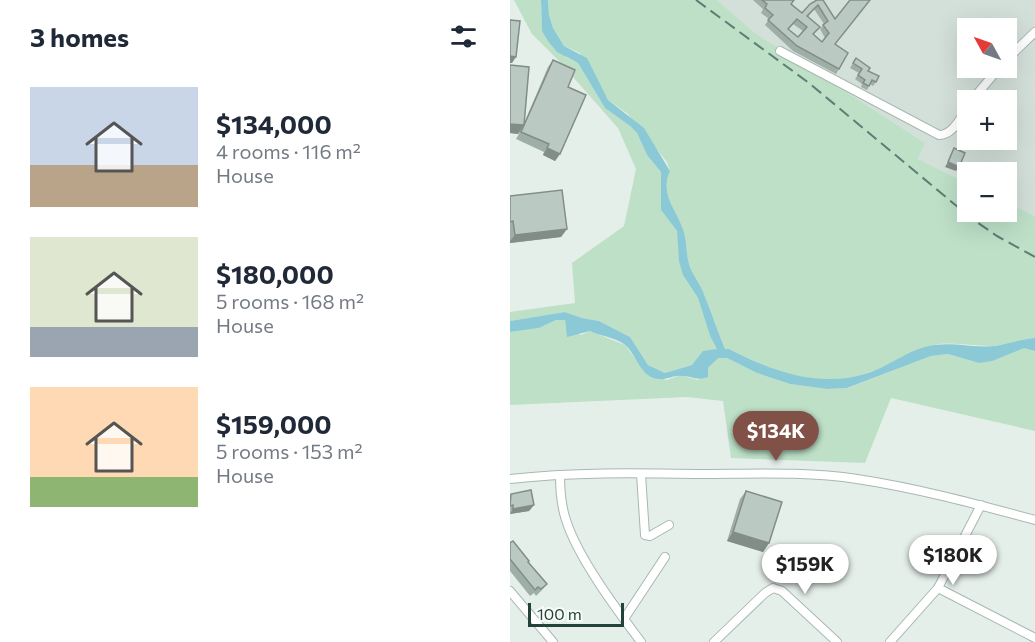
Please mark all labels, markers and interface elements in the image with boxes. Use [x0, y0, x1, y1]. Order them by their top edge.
north arrow [957, 18, 1017, 78]
map controls [957, 18, 1017, 222]
icon: filters [447, 20, 480, 53]
text: 3 homes [30, 21, 129, 52]
button: + [957, 90, 1017, 150]
text: $134,000 [216, 108, 332, 139]
icon: home [78, 111, 150, 183]
text: 4 rooms · 116 m² [216, 139, 361, 163]
button: − [957, 162, 1017, 222]
text: House [216, 163, 274, 187]
text: $180,000 [216, 258, 334, 289]
icon: home [78, 261, 150, 333]
text: 5 rooms · 168 m² [216, 289, 364, 313]
text: House [216, 313, 274, 337]
text: $159,000 [216, 408, 332, 439]
icon: home [78, 411, 150, 483]
pin: $134K [734, 411, 818, 462]
text: $134K [747, 418, 805, 442]
text: 5 rooms · 153 m² [216, 439, 363, 463]
text: House [216, 463, 274, 487]
pin: $180K [911, 535, 995, 586]
text: $180K [923, 542, 983, 566]
pin: $159K [763, 544, 847, 595]
text: $159K [776, 551, 834, 575]
scale bar [528, 600, 624, 628]
text: 100 m [537, 604, 582, 623]

